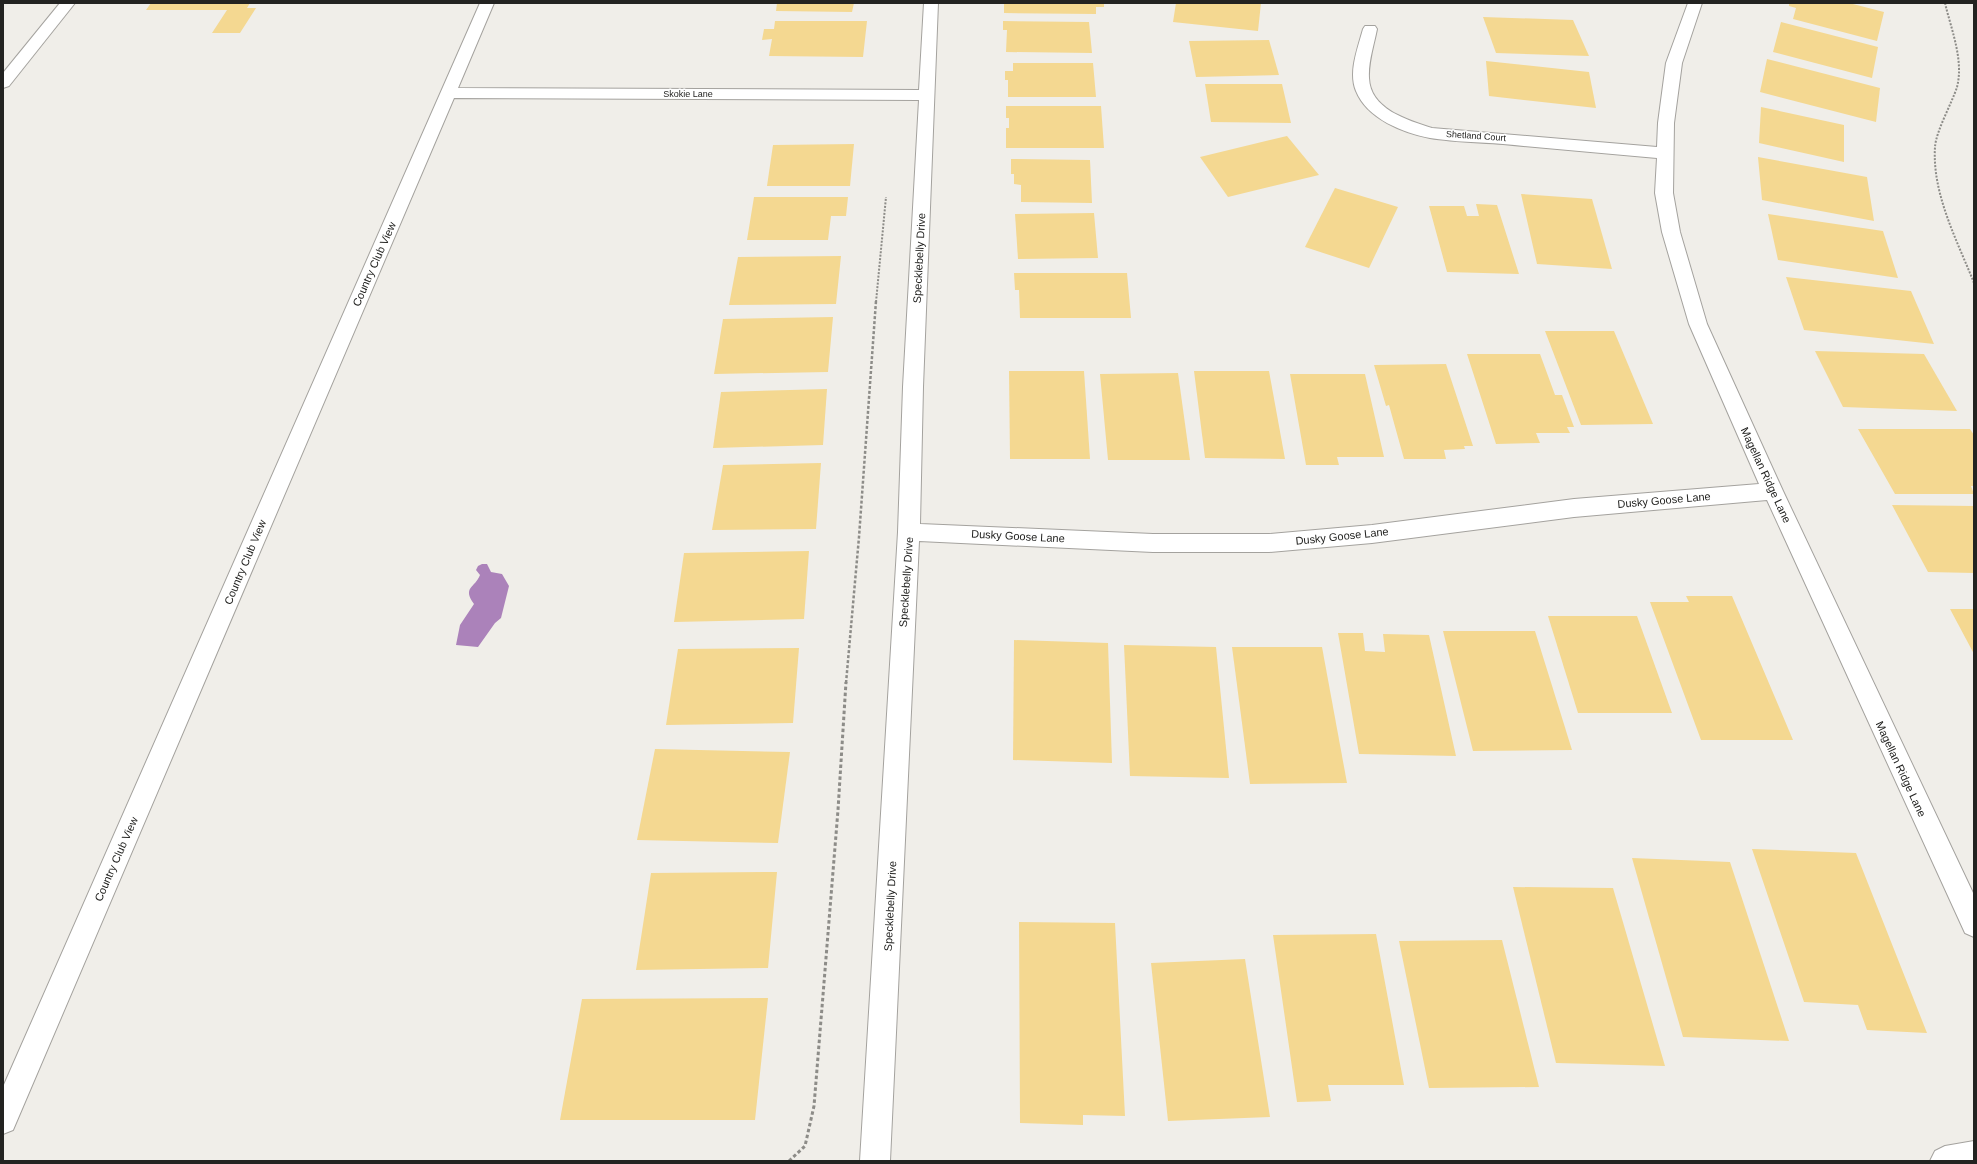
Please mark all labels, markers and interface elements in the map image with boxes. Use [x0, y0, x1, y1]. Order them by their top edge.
street label: Skokie Lane [663, 89, 713, 99]
street label: Shetland Court [1446, 129, 1507, 143]
street label: Specklebelly Drive [911, 213, 927, 303]
street label: Country Club View [350, 220, 398, 308]
street label: Magellan Ridge Lane [1739, 425, 1793, 525]
street label: Dusky Goose Lane [1617, 490, 1711, 510]
street label: Country Club View [222, 518, 268, 606]
street label: Dusky Goose Lane [1295, 525, 1389, 547]
street label: Dusky Goose Lane [971, 528, 1065, 544]
street label: Specklebelly Drive [897, 536, 915, 628]
street label: Magellan Ridge Lane [1874, 719, 1928, 819]
street label: Country Club View [92, 815, 140, 903]
street label: Specklebelly Drive [882, 861, 898, 951]

